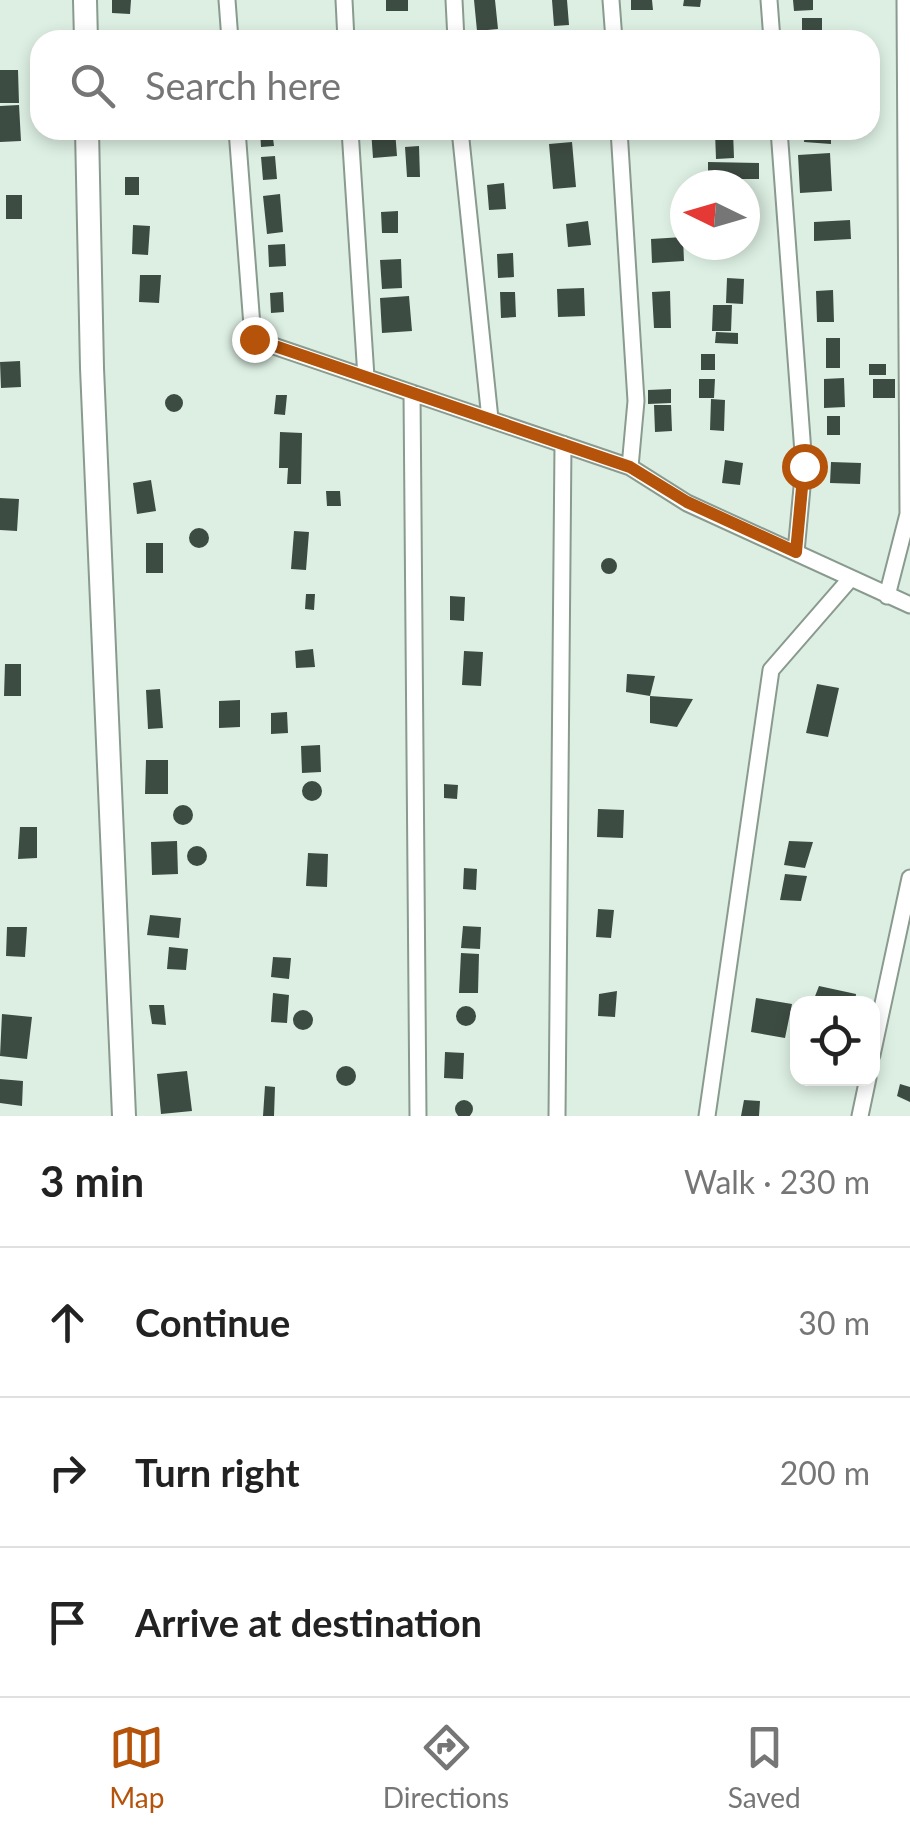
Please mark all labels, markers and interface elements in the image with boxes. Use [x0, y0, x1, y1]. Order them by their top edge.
search box [30, 30, 880, 140]
icon: search [65, 58, 120, 113]
text: Search here [145, 62, 341, 108]
north arrow [670, 170, 760, 260]
route end [232, 317, 278, 363]
route start [782, 444, 828, 490]
map controls [790, 996, 880, 1086]
button: locate [790, 996, 880, 1086]
text: 3 min [40, 1156, 144, 1206]
text: Walk · 230 m [684, 1162, 870, 1201]
icon: ahead [40, 1295, 95, 1350]
text: Continue [135, 1299, 290, 1345]
text: 30 m [798, 1303, 870, 1342]
icon: right [40, 1445, 95, 1500]
text: Turn right [135, 1449, 300, 1495]
text: 200 m [780, 1453, 870, 1492]
icon: arrive [40, 1595, 95, 1650]
text: Arrive at destination [135, 1599, 482, 1645]
tab: Map [109, 1720, 164, 1814]
tab: Directions [383, 1720, 509, 1814]
tab: Saved [728, 1720, 801, 1814]

